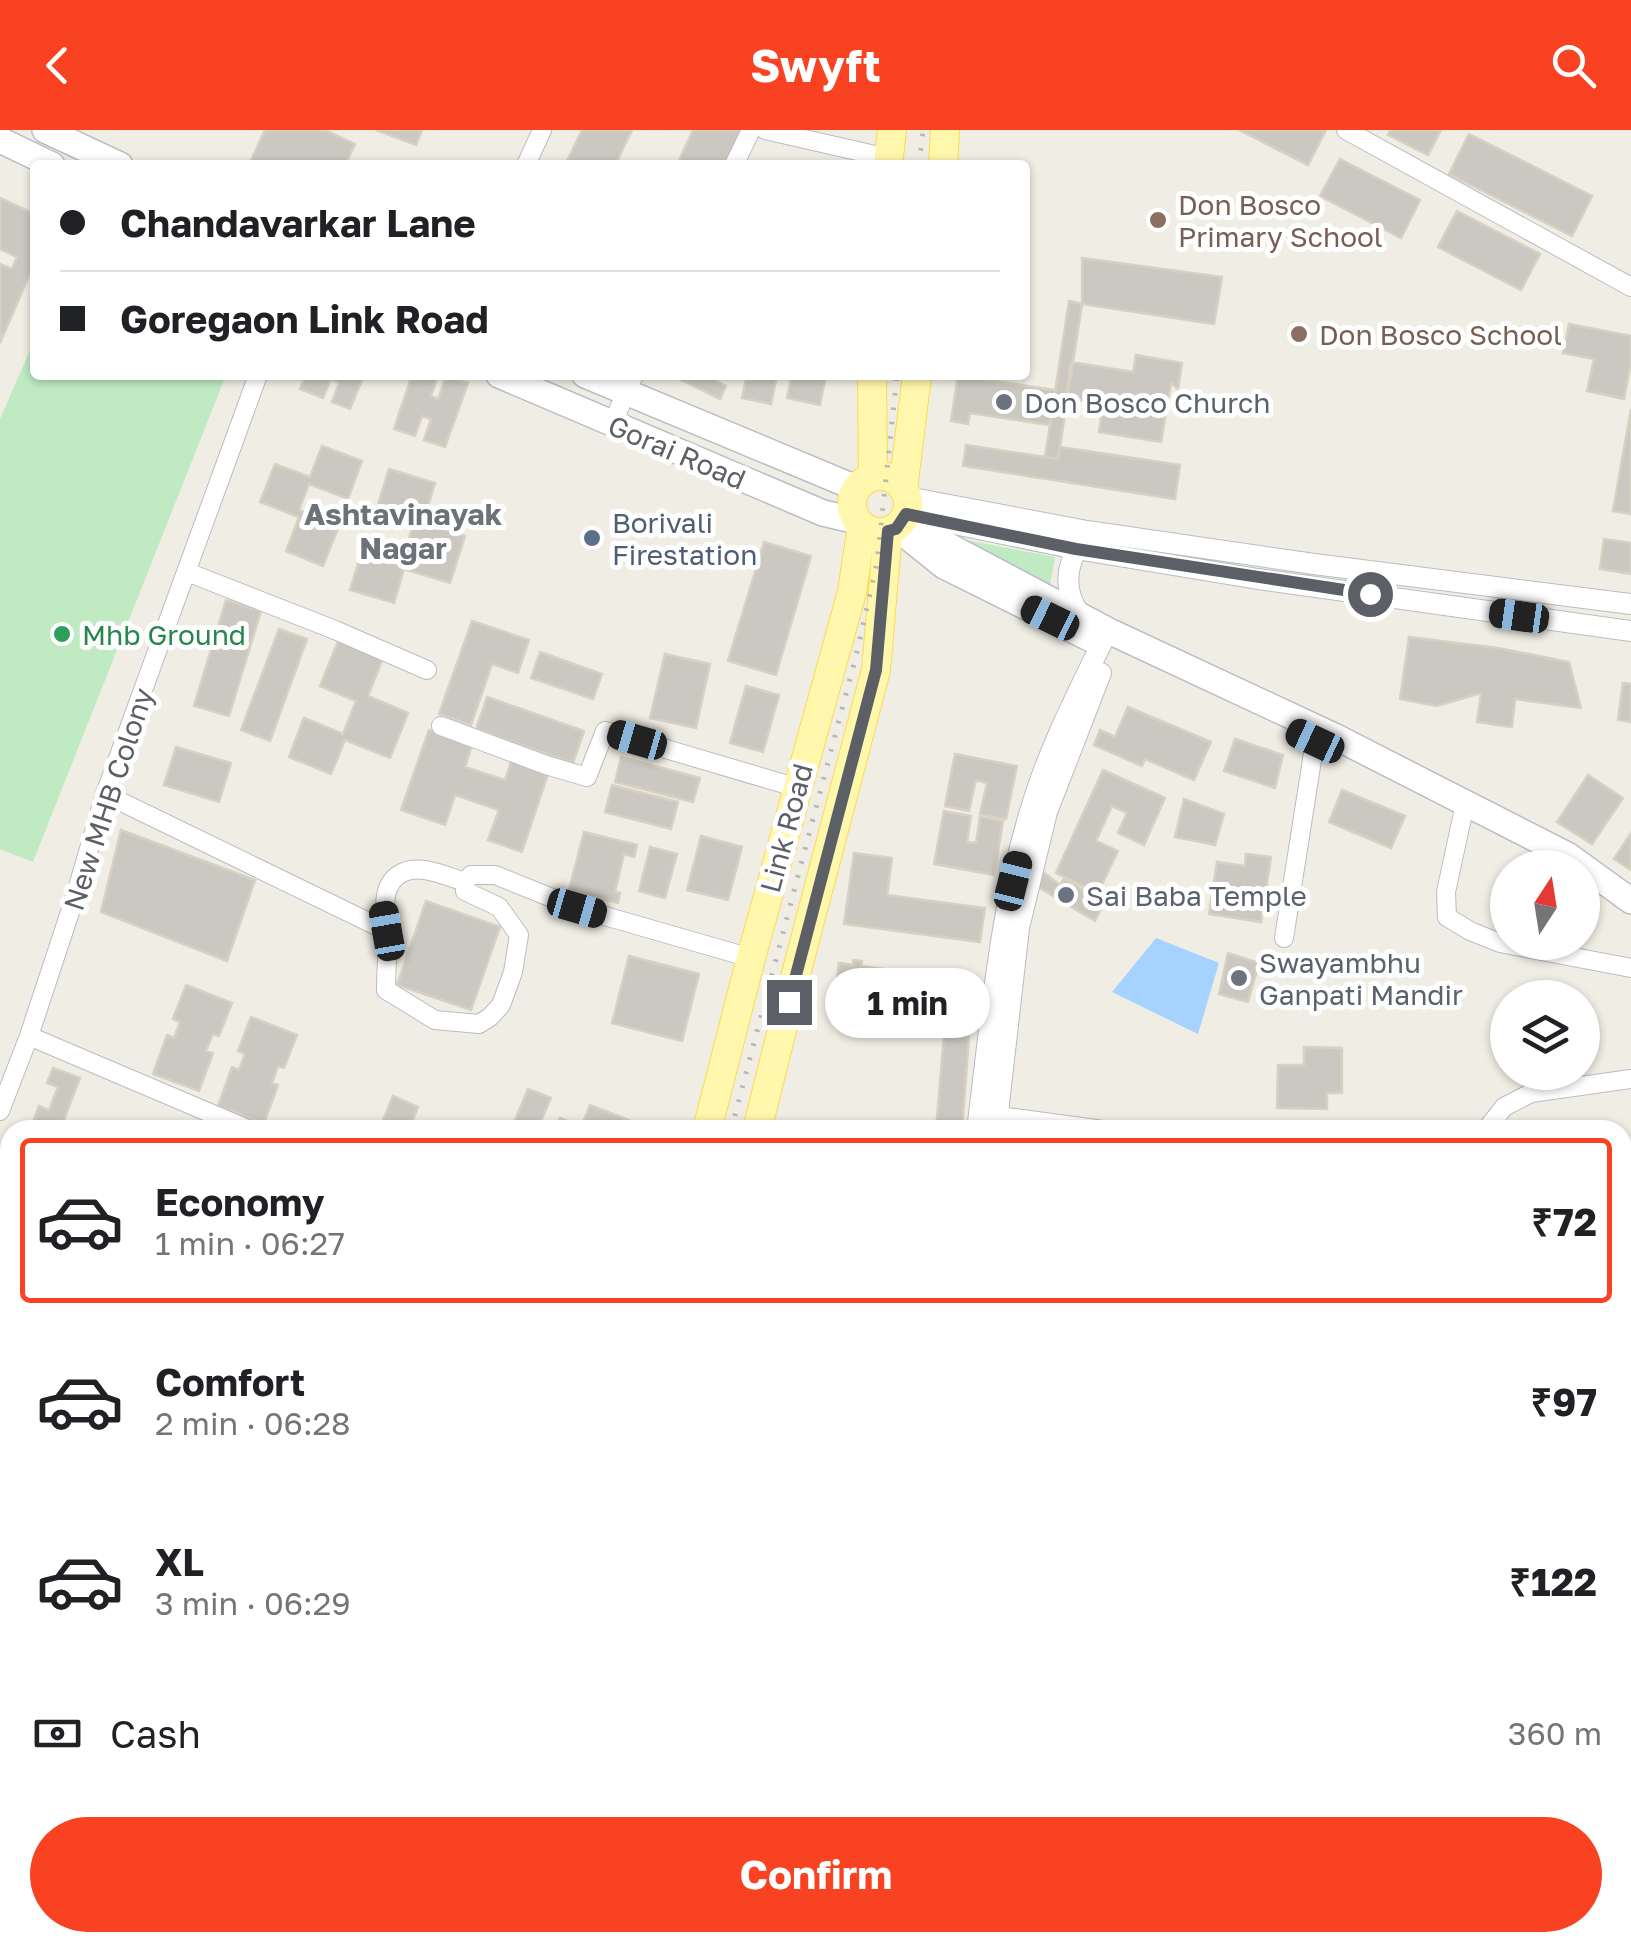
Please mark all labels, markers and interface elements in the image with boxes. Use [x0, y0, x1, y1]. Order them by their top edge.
icon: back [30, 38, 85, 93]
text: Swyft [750, 38, 881, 92]
icon: search [1546, 38, 1601, 93]
place label: Don Bosco Primary School [1178, 188, 1383, 253]
text: Chandavarkar Lane [120, 200, 476, 245]
marker: Don Bosco Primary School [1147, 209, 1169, 231]
text: Goregaon Link Road [120, 296, 489, 341]
place label: Don Bosco School [1319, 318, 1562, 351]
marker: Don Bosco School [1288, 323, 1310, 345]
place label: Don Bosco Church [1024, 386, 1270, 419]
marker: Don Bosco Church [993, 391, 1015, 413]
street label: Gorai Road [603, 408, 751, 496]
district label: Ashtavinayak Nagar [304, 496, 503, 566]
place label: Borivali Firestation [612, 506, 757, 571]
marker: Borivali Firestation [581, 527, 603, 549]
route start [1348, 572, 1393, 617]
car [1016, 591, 1084, 645]
car [1487, 597, 1551, 635]
place label: Mhb Ground [82, 618, 246, 651]
marker: Mhb Ground [51, 623, 73, 645]
street label: New MHB Colony [57, 683, 160, 914]
car [1281, 715, 1349, 767]
car [604, 717, 670, 763]
street label: Link Road [753, 760, 819, 896]
car [991, 848, 1035, 914]
north arrow [1490, 850, 1600, 960]
map controls [1490, 850, 1600, 1090]
place label: Sai Baba Temple [1086, 879, 1307, 912]
marker: Sai Baba Temple [1055, 884, 1077, 906]
car [544, 885, 610, 931]
car [367, 899, 407, 963]
place label: Swayambhu Ganpati Mandir [1259, 946, 1463, 1011]
callout: 1 min [824, 967, 989, 1037]
marker: Swayambhu Ganpati Mandir [1228, 967, 1250, 989]
route end [767, 980, 812, 1025]
button: layers [1490, 980, 1600, 1090]
text: 1 min [867, 984, 948, 1022]
icon: car [35, 1176, 125, 1266]
text: Economy [155, 1179, 324, 1224]
text: ₹72 [1531, 1199, 1597, 1244]
text: 1 min · 06:27 [155, 1224, 345, 1262]
icon: car [35, 1356, 125, 1446]
text: Comfort [155, 1359, 305, 1404]
text: ₹97 [1530, 1379, 1597, 1424]
text: 2 min · 06:28 [155, 1404, 351, 1442]
icon: car [35, 1536, 125, 1626]
text: XL [155, 1539, 204, 1584]
text: ₹122 [1509, 1559, 1597, 1604]
text: 3 min · 06:29 [155, 1584, 351, 1622]
icon: cash [30, 1706, 85, 1761]
text: Cash [110, 1711, 201, 1756]
text: 360 m [1508, 1714, 1602, 1752]
button: Confirm [30, 1817, 1602, 1932]

